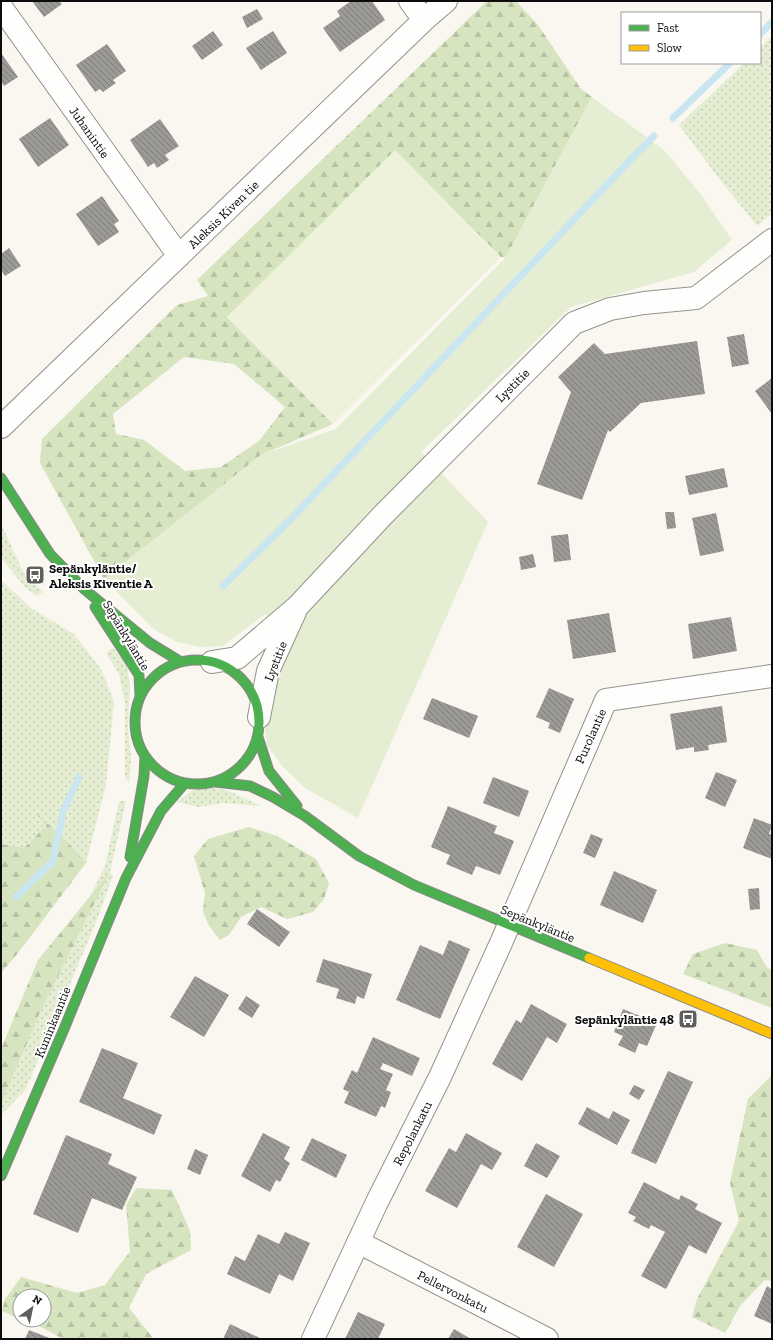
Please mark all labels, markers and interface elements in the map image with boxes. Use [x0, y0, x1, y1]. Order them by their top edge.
legend [621, 12, 761, 64]
text: Fast [657, 21, 680, 35]
text: Slow [657, 41, 683, 55]
street label: Juhanintie [66, 104, 113, 161]
street label: Aleksis Kiven tie [185, 177, 262, 252]
street label: Lystitie [492, 365, 532, 405]
place label: Sepänkyläntie/ Aleksis Kiventie A [49, 561, 153, 591]
bus stop icon: Sepänkyläntie/ Aleksis Kiventie A [24, 564, 46, 586]
street label: Sepänkyläntie [100, 598, 153, 673]
street label: Lystitie [261, 639, 290, 683]
street label: Purolantie [572, 706, 609, 766]
street label: Sepänkyläntie [498, 902, 577, 945]
street label: Kuninkaantie [31, 984, 74, 1060]
bus stop icon: Sepänkyläntie 48 [677, 1008, 699, 1030]
place label: Sepänkyläntie 48 [575, 1012, 674, 1027]
street label: Repolankatu [390, 1098, 435, 1168]
street label: Pellervonkatu [415, 1267, 491, 1316]
north arrow [12, 1288, 52, 1328]
text: N [30, 1292, 45, 1308]

